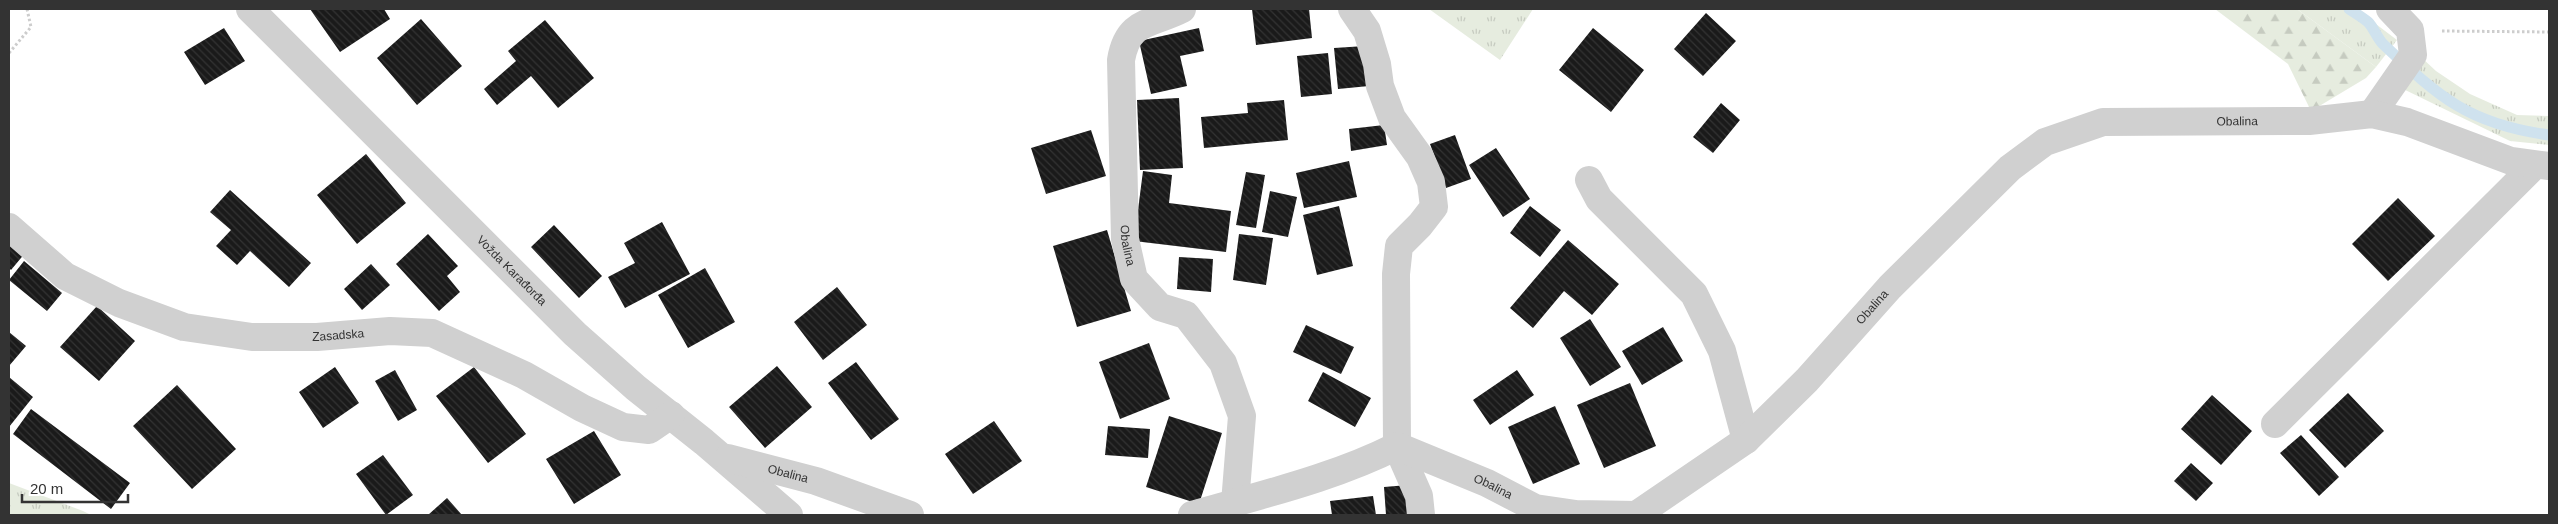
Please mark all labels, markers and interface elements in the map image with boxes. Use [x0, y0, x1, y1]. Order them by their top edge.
street label: Obalina [2216, 114, 2258, 128]
street label: Obalina [1118, 225, 1138, 268]
street label: Vožda Karađorđa [474, 233, 550, 309]
street label: Obalina [1853, 287, 1891, 327]
street label: Zasadska [312, 326, 365, 344]
street label: Obalina [766, 462, 810, 486]
street label: Obalina [1472, 471, 1515, 502]
scale bar [22, 472, 129, 504]
text: 20 m [30, 480, 63, 497]

